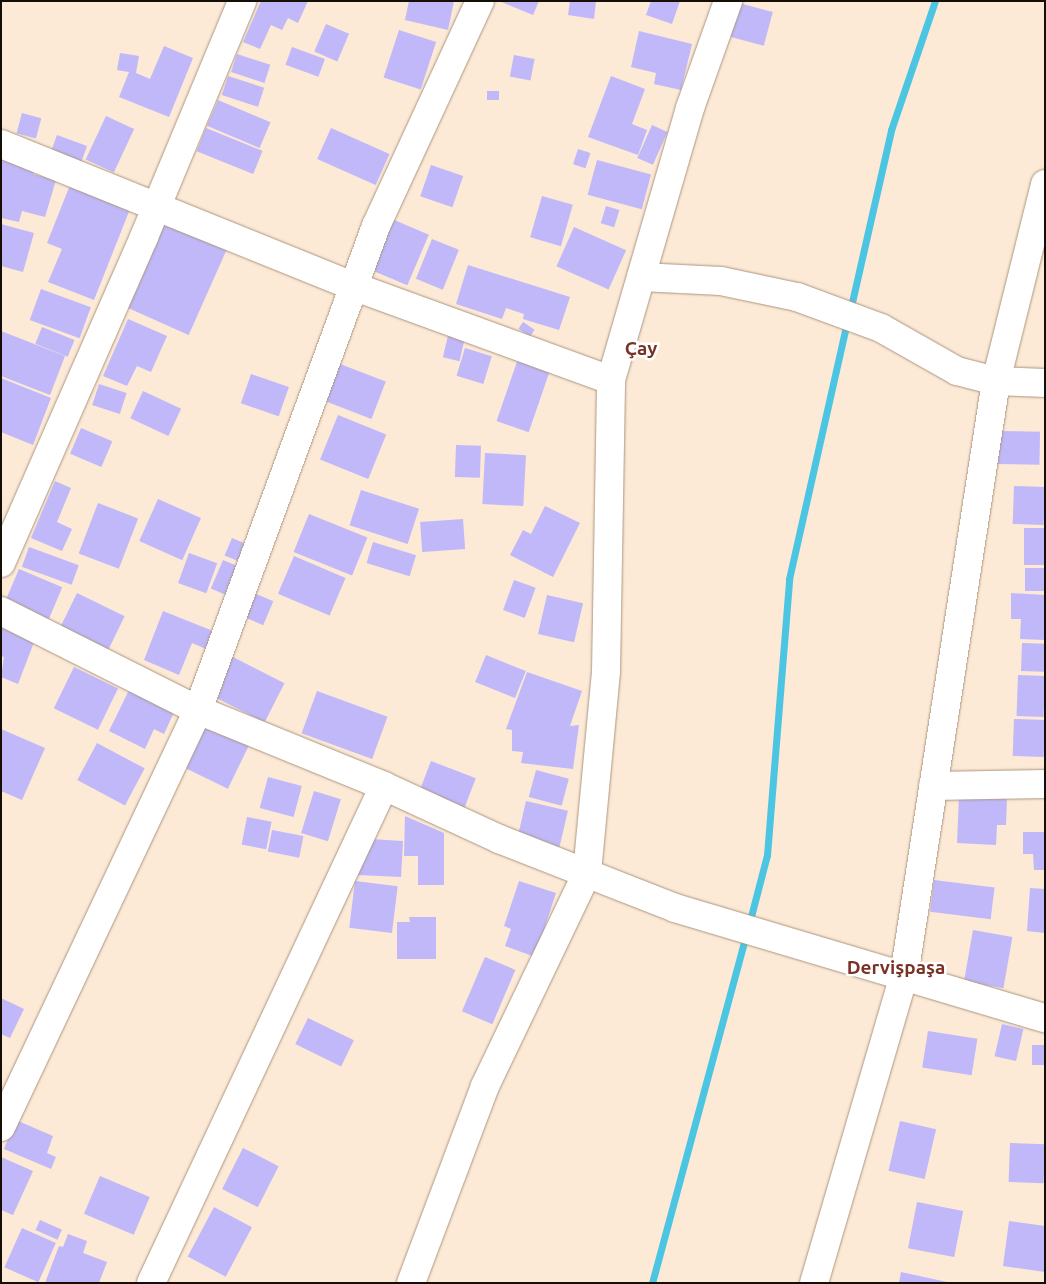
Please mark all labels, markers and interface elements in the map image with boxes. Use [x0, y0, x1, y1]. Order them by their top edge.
district label: Çay [625, 338, 657, 360]
district label: Dervişpaşa [847, 957, 945, 979]

